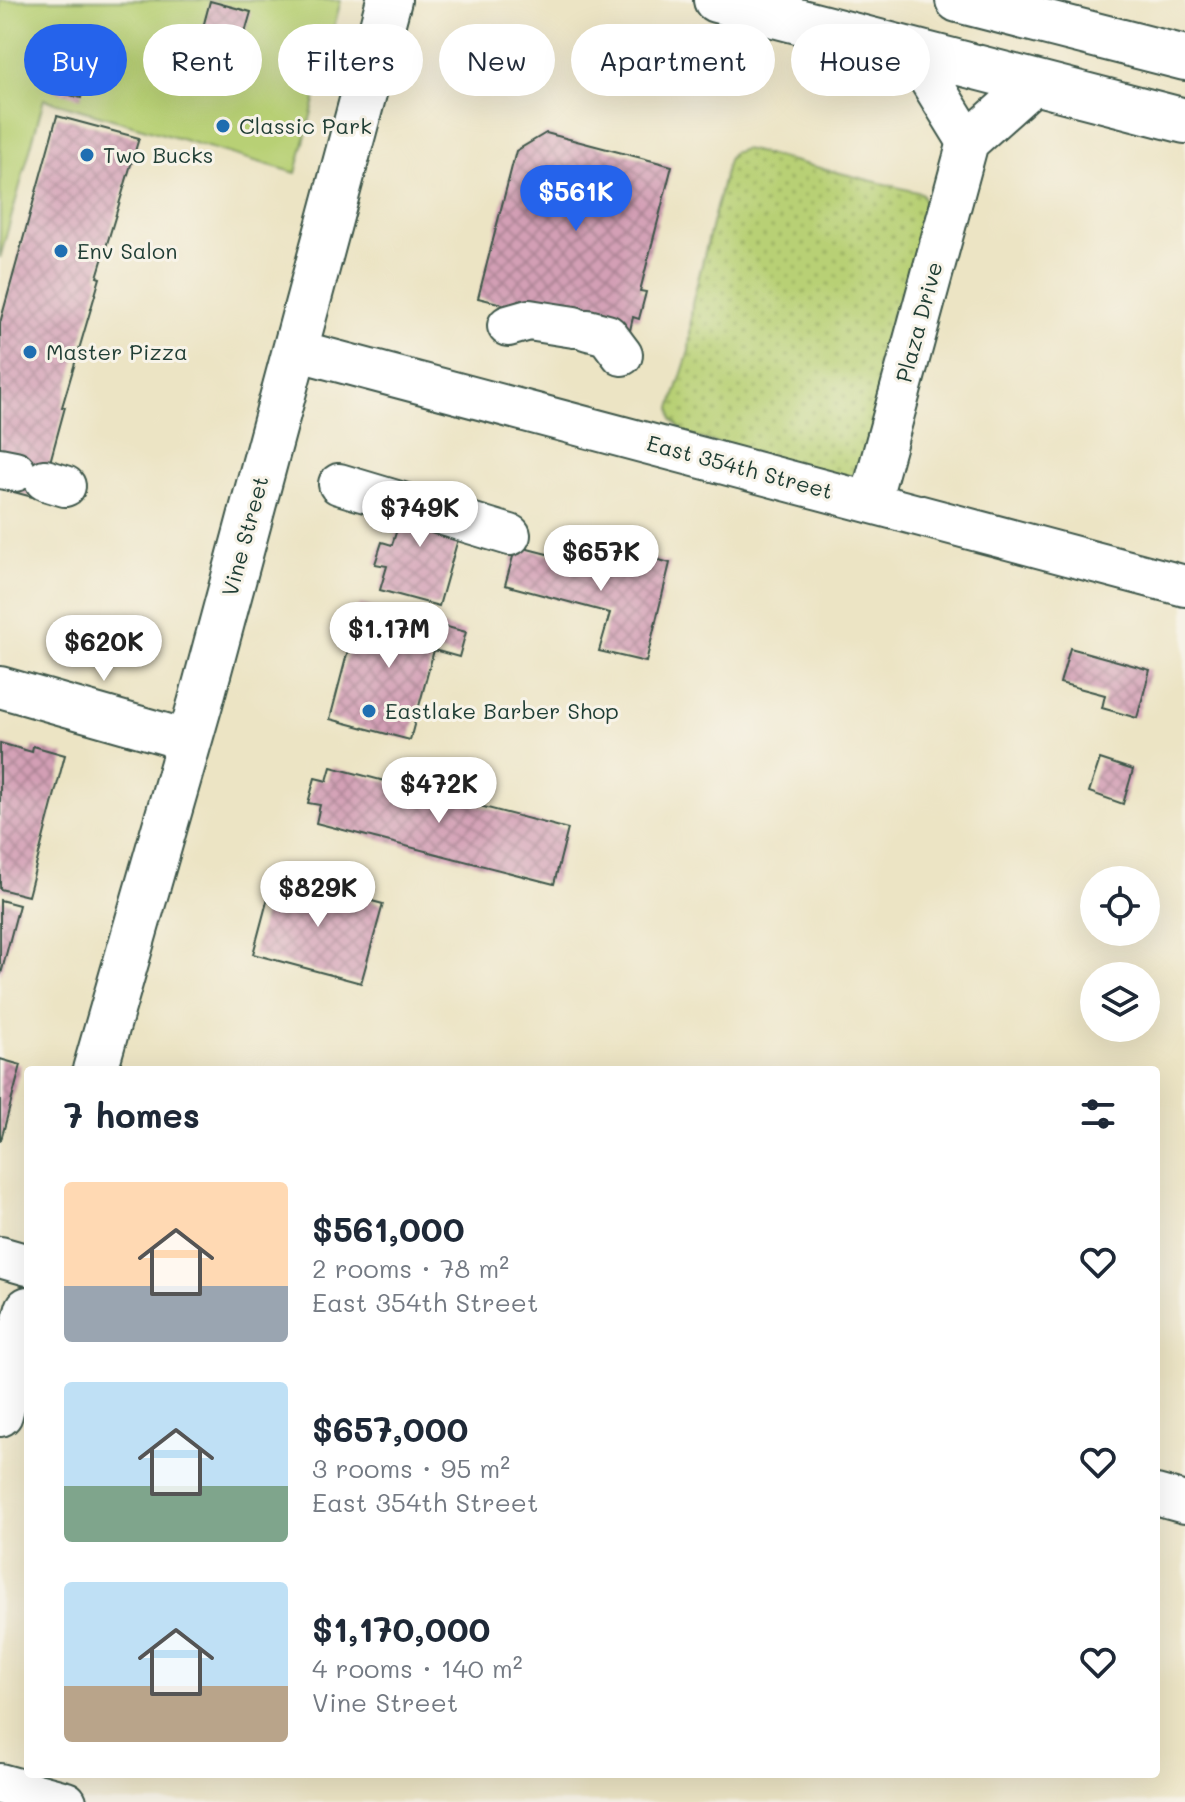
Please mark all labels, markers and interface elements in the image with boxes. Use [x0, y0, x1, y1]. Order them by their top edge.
chip: Buy [24, 24, 127, 96]
chip: Rent [143, 24, 262, 96]
chip: Filters [278, 24, 423, 96]
chip: New [439, 24, 555, 96]
chip: Apartment [571, 24, 775, 96]
chip: House [791, 24, 930, 96]
place label: Classic Park [239, 111, 372, 140]
marker: Classic Park [214, 117, 232, 135]
place label: Two Bucks [103, 140, 213, 169]
marker: Two Bucks [78, 146, 96, 164]
pin: $561K [520, 165, 632, 233]
text: $561K [538, 174, 614, 208]
place label: Env Salon [77, 236, 177, 265]
marker: Env Salon [52, 242, 70, 260]
street label: Plaza Drive [888, 258, 949, 385]
place label: Master Pizza [46, 337, 188, 366]
marker: Master Pizza [21, 343, 39, 361]
street label: East 354th Street [644, 428, 836, 505]
street label: Vine Street [214, 472, 275, 599]
pin: $749K [364, 481, 476, 549]
text: $749K [380, 490, 460, 524]
pin: $657K [545, 525, 657, 593]
text: $657K [562, 534, 640, 568]
pin: $1.17M [324, 602, 454, 670]
text: $1.17M [348, 611, 430, 645]
pin: $620K [48, 615, 160, 683]
text: $620K [64, 624, 144, 658]
place label: Eastlake Barber Shop [385, 696, 619, 725]
marker: Eastlake Barber Shop [360, 702, 378, 720]
pin: $472K [383, 757, 495, 825]
text: $472K [400, 766, 478, 800]
pin: $829K [262, 861, 374, 929]
map controls [1080, 866, 1160, 1042]
button: locate [1080, 866, 1160, 946]
text: $829K [278, 870, 358, 904]
button: layers [1080, 962, 1160, 1042]
text: 7 homes [64, 1092, 200, 1137]
icon: filters [1076, 1092, 1120, 1136]
text: $561,000 [312, 1206, 465, 1251]
icon: home [128, 1214, 224, 1310]
icon: heart [1076, 1240, 1120, 1284]
text: 2 rooms · 78 m² [312, 1251, 509, 1285]
text: East 354th Street [312, 1285, 538, 1319]
text: $657,000 [312, 1406, 468, 1451]
icon: home [128, 1414, 224, 1510]
icon: heart [1076, 1440, 1120, 1484]
text: 3 rooms · 95 m² [312, 1451, 510, 1485]
text: East 354th Street [312, 1485, 538, 1519]
text: $1,170,000 [312, 1606, 490, 1651]
icon: home [128, 1614, 224, 1710]
icon: heart [1076, 1640, 1120, 1684]
text: 4 rooms · 140 m² [312, 1651, 523, 1685]
text: Vine Street [312, 1685, 458, 1719]

